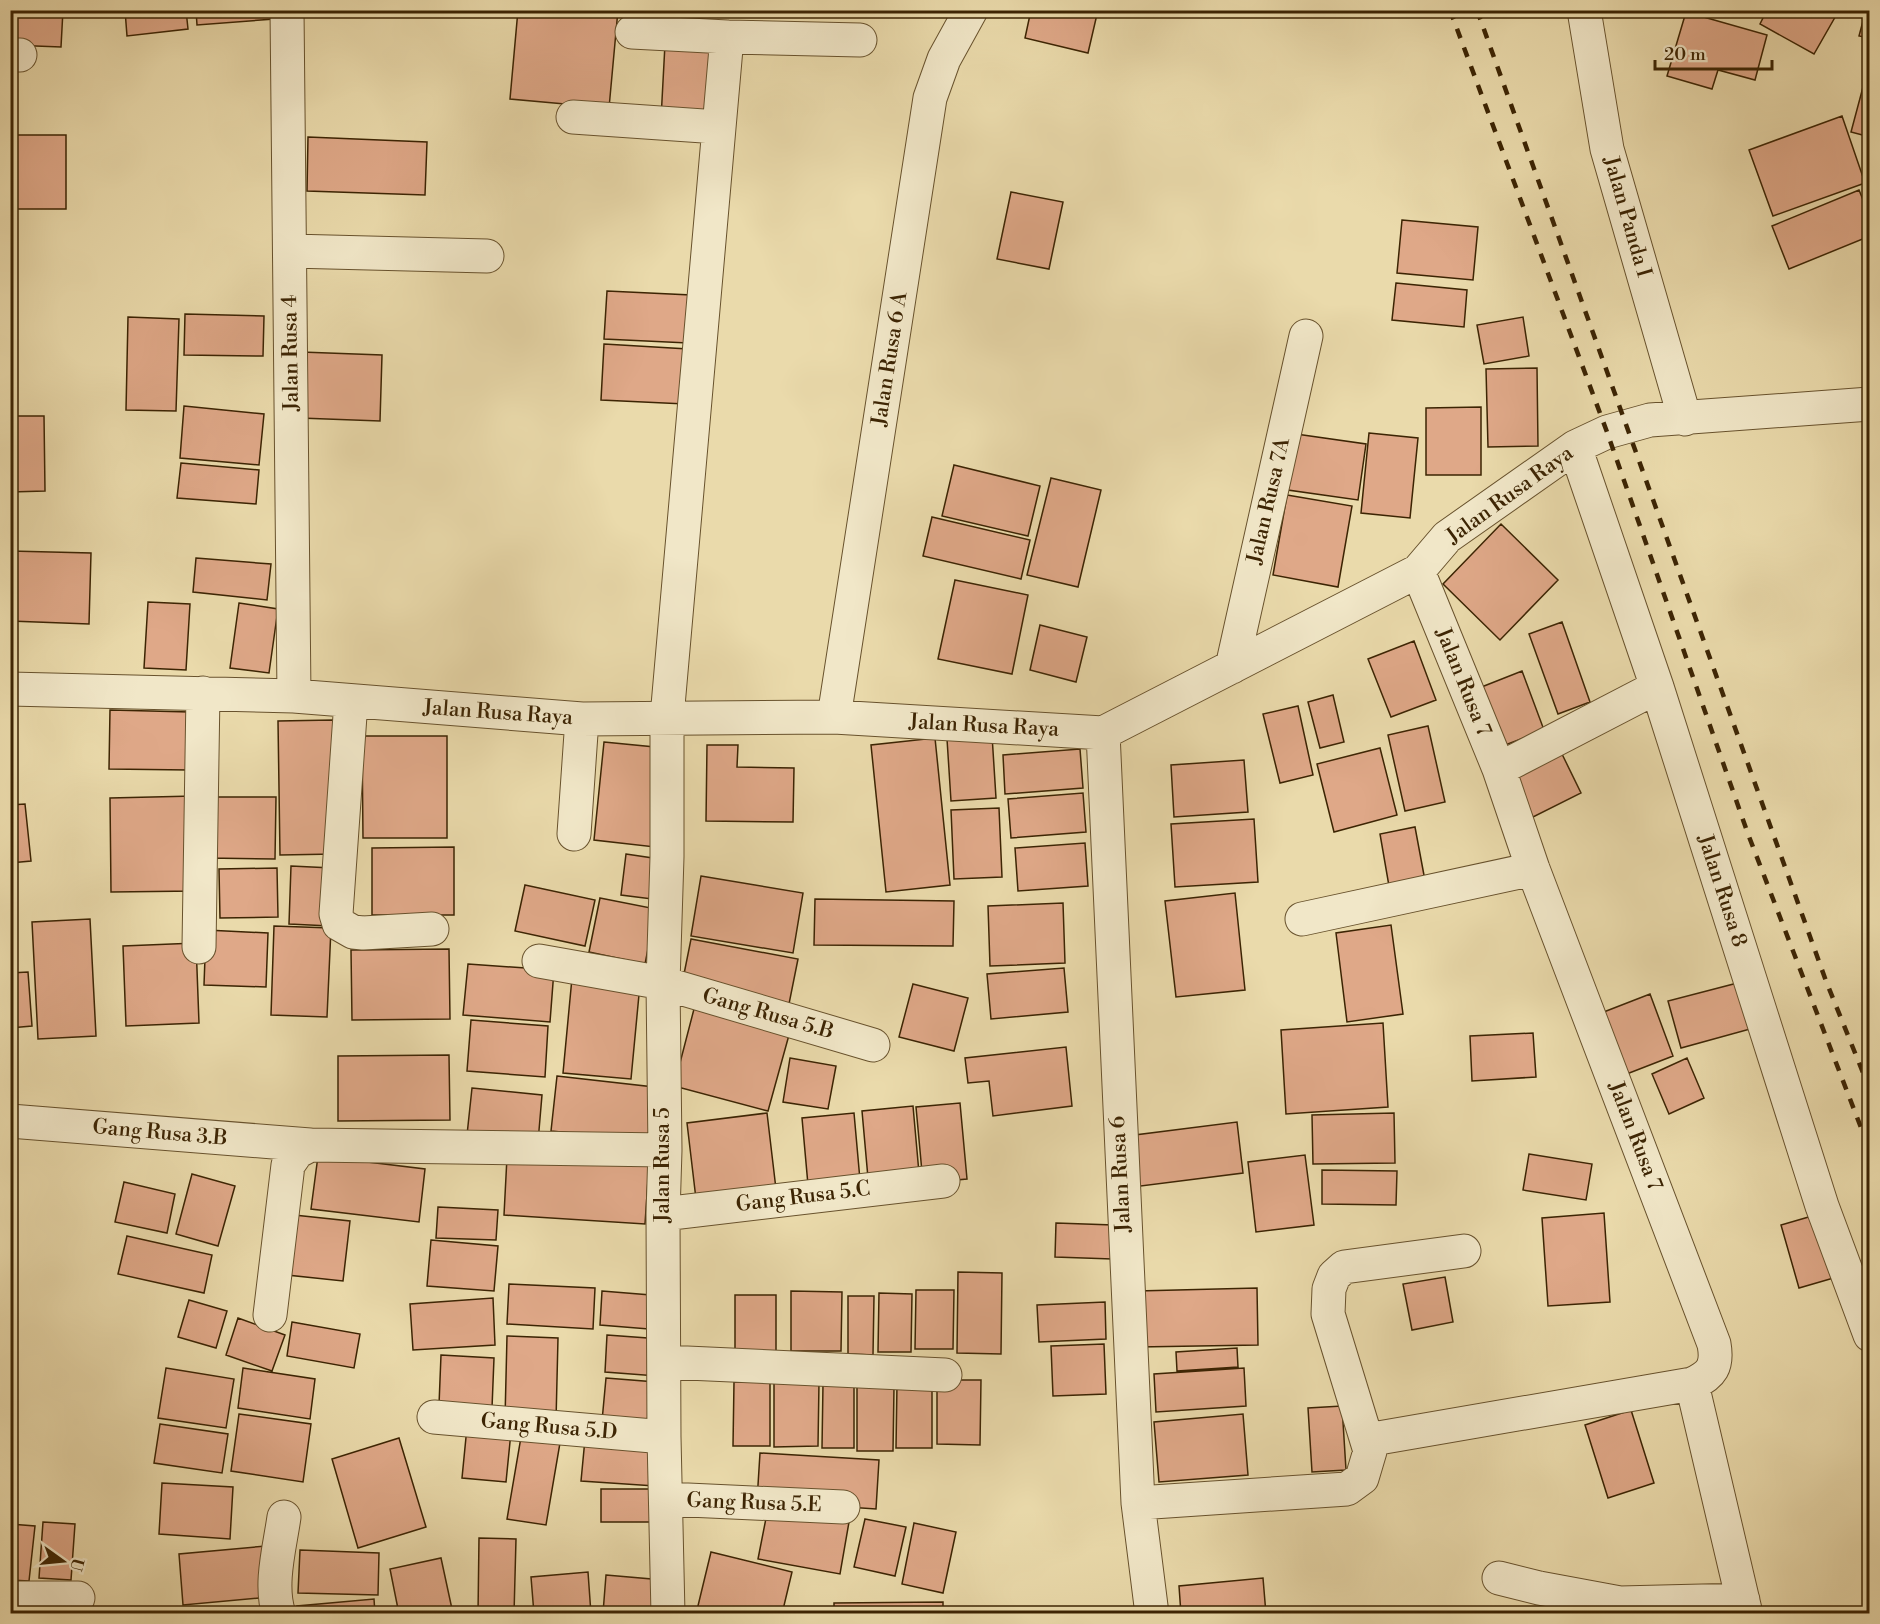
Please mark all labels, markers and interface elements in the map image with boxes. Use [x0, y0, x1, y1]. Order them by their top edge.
scale bar [1655, 33, 1772, 71]
text: 20 m [1664, 43, 1706, 66]
street label: Jalan Panda I [1597, 153, 1657, 280]
street label: Jalan Rusa 6 A [866, 290, 914, 429]
street label: Jalan Rusa 4 [277, 295, 305, 412]
street label: Jalan Rusa 7A [1242, 435, 1296, 568]
street label: Jalan Rusa Raya [1441, 440, 1579, 550]
street label: Jalan Rusa 7 [1429, 623, 1497, 740]
street label: Jalan Rusa Raya [421, 695, 574, 731]
street label: Jalan Rusa Raya [907, 709, 1060, 743]
street label: Jalan Rusa 8 [1691, 831, 1752, 951]
street label: Gang Rusa 5.B [699, 983, 837, 1045]
street label: Jalan Rusa 7 [1602, 1077, 1668, 1194]
street label: Jalan Rusa 5 [650, 1107, 676, 1224]
street label: Gang Rusa 3.B [91, 1114, 229, 1152]
street label: Jalan Rusa 6 [1105, 1115, 1137, 1234]
street label: Gang Rusa 5.C [734, 1176, 872, 1218]
street label: Gang Rusa 5.D [480, 1408, 618, 1446]
street label: Gang Rusa 5.E [686, 1488, 822, 1518]
north arrow [33, 1531, 93, 1591]
text: U [65, 1556, 88, 1574]

